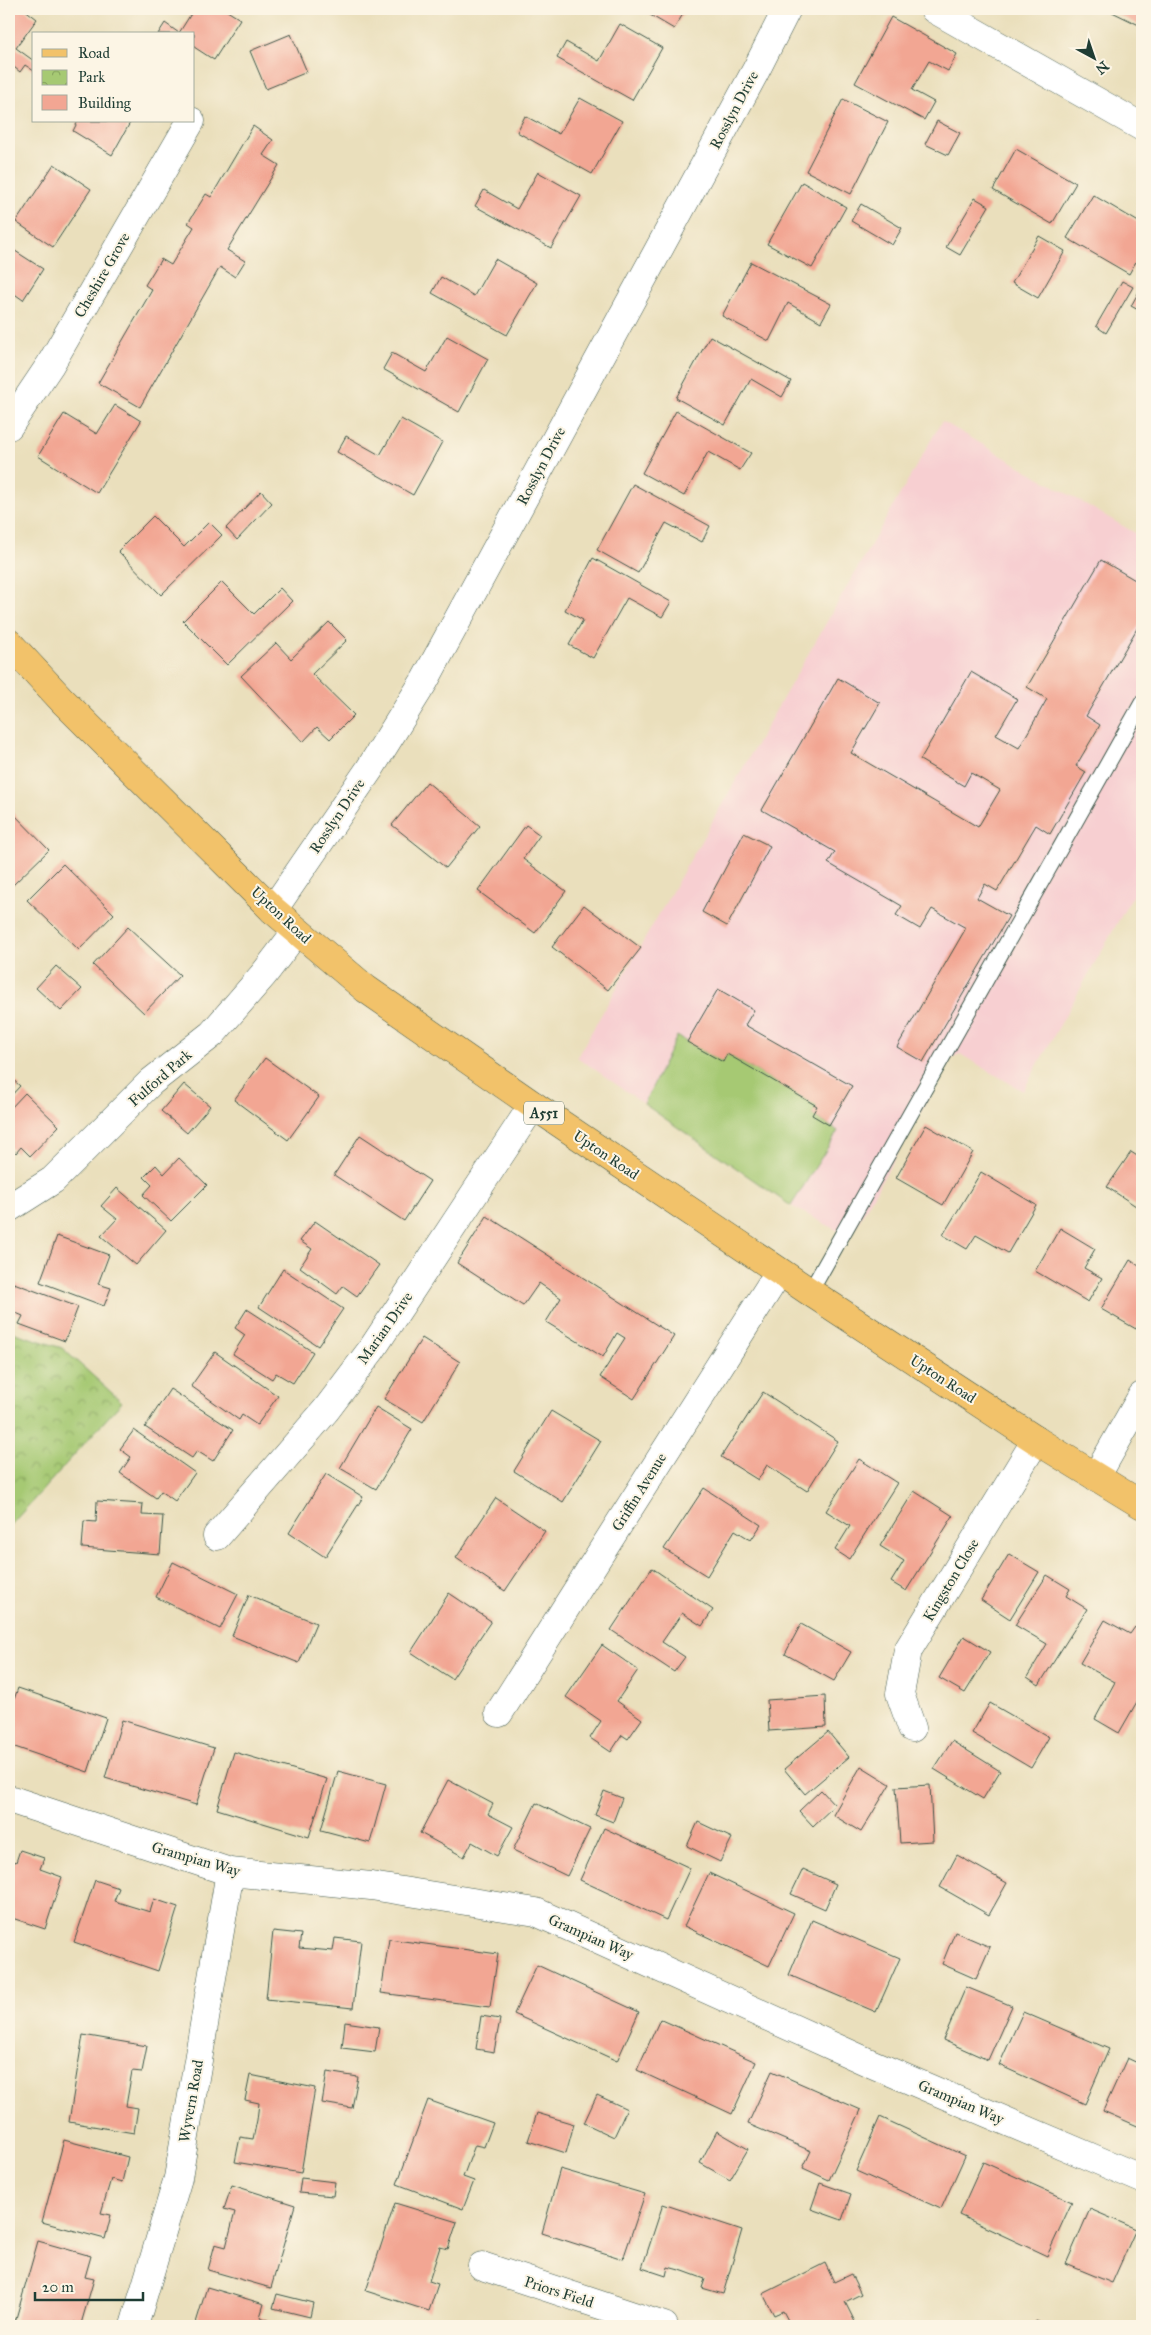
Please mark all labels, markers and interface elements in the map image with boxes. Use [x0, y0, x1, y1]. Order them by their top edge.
legend [32, 32, 195, 122]
north arrow [1068, 32, 1118, 82]
text: Road [78, 44, 110, 62]
text: N [1092, 57, 1112, 78]
text: Park [78, 68, 105, 86]
street label: Rosslyn Drive [706, 68, 762, 152]
text: Building [78, 94, 132, 112]
street label: Cheshire Grove [70, 229, 134, 321]
street label: Rosslyn Drive [513, 424, 569, 508]
street label: Rosslyn Drive [306, 775, 368, 857]
street label: Upton Road [247, 883, 315, 948]
street label: Fulford Park [125, 1046, 195, 1110]
road number: A551 [524, 1102, 564, 1124]
street label: Upton Road [570, 1126, 643, 1184]
street label: Marian Drive [354, 1288, 416, 1368]
street label: Upton Road [906, 1351, 980, 1407]
street label: Griffin Avenue [608, 1449, 670, 1535]
street label: Kingston Close [919, 1535, 983, 1625]
street label: Grampian Way [150, 1838, 243, 1881]
street label: Grampian Way [546, 1910, 637, 1964]
street label: Wyvern Road [175, 2058, 207, 2144]
street label: Grampian Way [915, 2076, 1008, 2129]
scale bar [35, 2270, 142, 2302]
street label: Priors Field [522, 2272, 596, 2312]
text: 20 m [42, 2278, 74, 2296]

